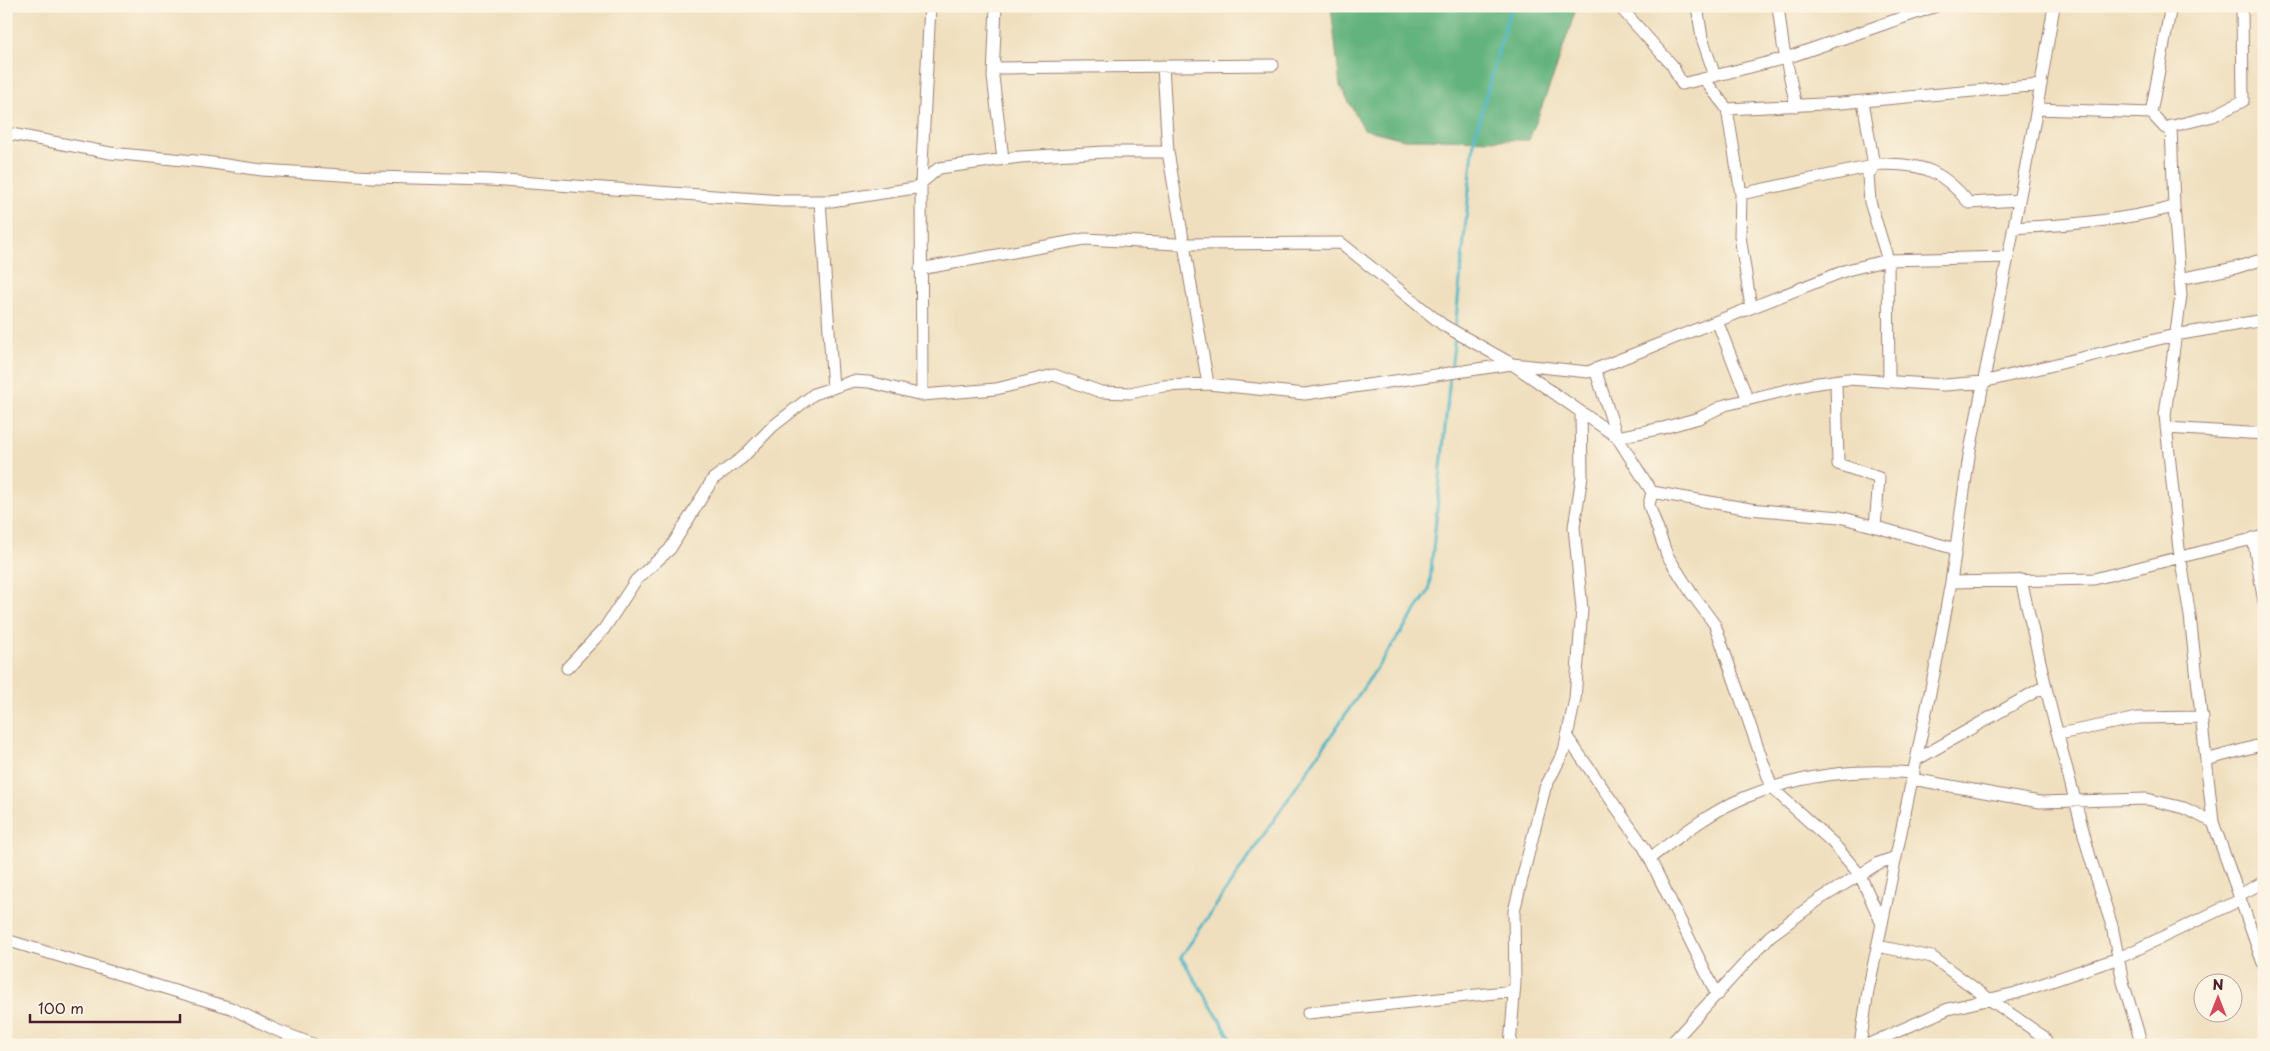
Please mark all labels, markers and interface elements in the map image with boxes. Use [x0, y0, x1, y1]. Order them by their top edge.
north arrow [2192, 974, 2242, 1024]
text: N [2212, 974, 2224, 995]
scale bar [30, 991, 180, 1023]
text: 100 m [38, 996, 84, 1019]

